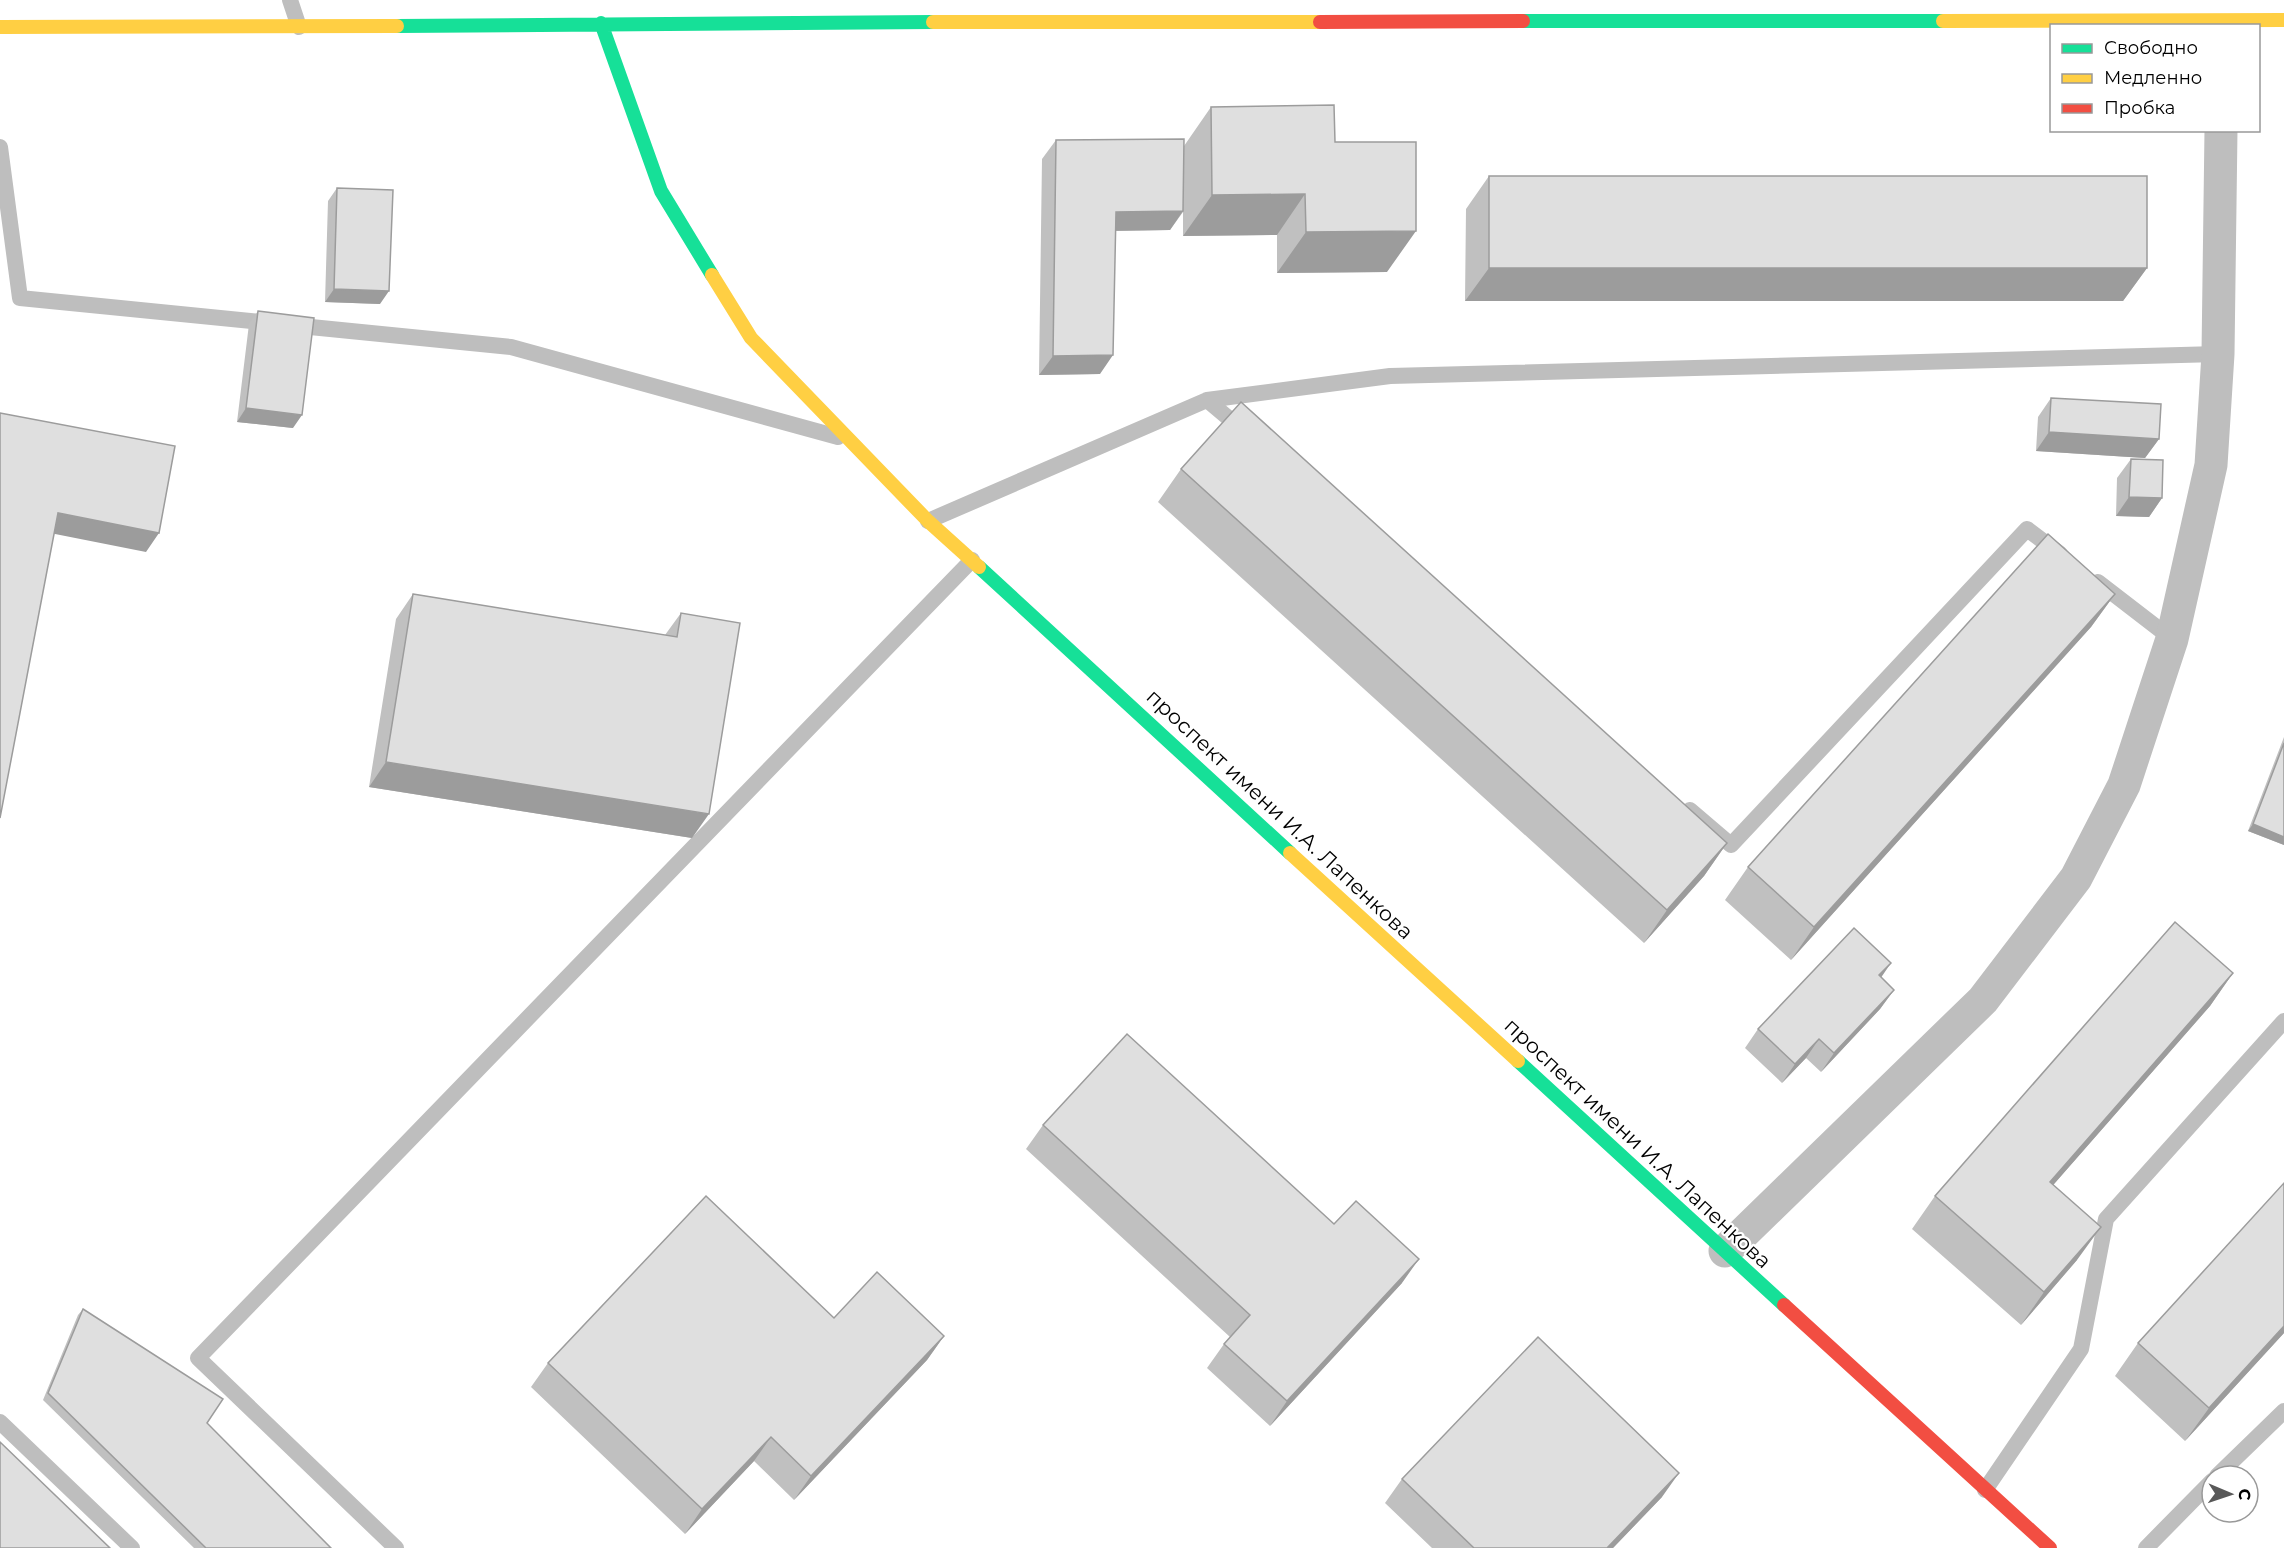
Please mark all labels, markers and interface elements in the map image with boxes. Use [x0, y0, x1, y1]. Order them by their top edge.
legend [2050, 24, 2260, 132]
text: Свободно [2104, 37, 2198, 59]
text: Медленно [2104, 67, 2202, 89]
text: Пробка [2104, 97, 2175, 119]
street label: проспект имени И.А. Лапенкова [1142, 684, 1418, 944]
street label: проспект имени И.А. Лапенкова [1500, 1013, 1776, 1273]
north arrow [2200, 1464, 2260, 1524]
text: С [2235, 1488, 2254, 1501]

